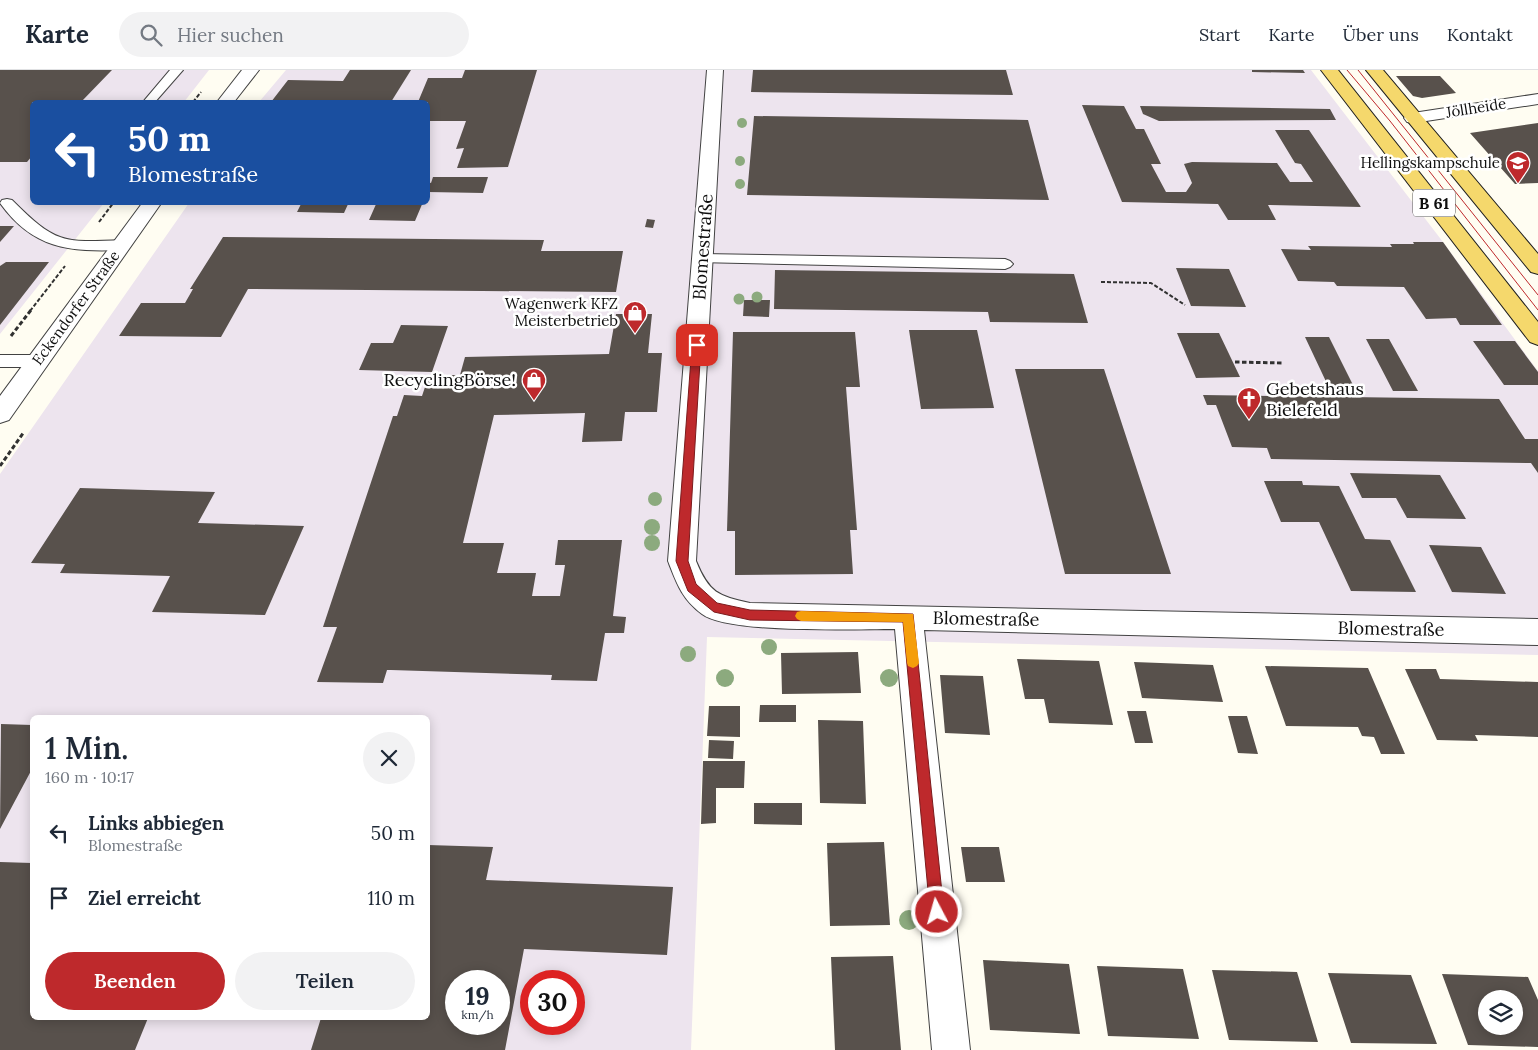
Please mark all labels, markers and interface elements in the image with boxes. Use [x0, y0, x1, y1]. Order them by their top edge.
search box [119, 12, 469, 57]
text: Karte [25, 19, 89, 50]
icon: search [137, 21, 165, 49]
text: Hier suchen [177, 23, 284, 47]
text: Start [1199, 23, 1240, 46]
text: Karte [1268, 23, 1314, 46]
text: Über uns [1342, 23, 1419, 46]
text: Kontakt [1447, 23, 1513, 46]
street label: Jöllheide [1443, 93, 1507, 122]
text: 50 m [128, 116, 211, 161]
icon: left [45, 120, 110, 185]
school or university icon: Hellingskampschule [1505, 150, 1531, 184]
place label: Hellingskampschule [1361, 153, 1500, 172]
text: Blomestraße [128, 160, 258, 188]
road number: B 61 [1413, 190, 1455, 216]
street label: Blomestraße [687, 193, 718, 301]
street label: Eckendorfer Straße [28, 247, 124, 369]
place label: Wagenwerk KFZ Meisterbetrieb [505, 294, 618, 330]
shop icon: Wagenwerk KFZ Meisterbetrieb [622, 300, 648, 334]
pin [676, 324, 718, 366]
icon: arrive [683, 331, 711, 359]
shop icon: RecyclingBörse! [521, 367, 547, 401]
place label: RecyclingBörse! [384, 368, 516, 391]
place label: Gebetshaus Bielefeld [1266, 377, 1364, 421]
church icon: Gebetshaus Bielefeld [1236, 386, 1262, 420]
street label: Blomestraße [933, 606, 1040, 631]
street label: Blomestraße [1338, 616, 1445, 641]
text: 1 Min. [45, 729, 128, 767]
button: close [363, 732, 415, 784]
text: 160 m · 10:17 [45, 767, 134, 787]
text: Links abbiegen [88, 811, 224, 835]
icon: left [45, 819, 73, 847]
text: 50 m [371, 821, 415, 845]
text: Blomestraße [88, 835, 183, 855]
icon: arrive [45, 884, 73, 912]
position arrow [910, 885, 962, 937]
text: Ziel erreicht [88, 886, 201, 910]
text: 110 m [367, 886, 415, 910]
button: Beenden [45, 952, 225, 1010]
button: Teilen [235, 952, 415, 1010]
speed limit sign: 30 [520, 970, 585, 1035]
text: 19 [465, 980, 490, 1012]
map controls [1478, 990, 1523, 1035]
button: layers [1478, 990, 1523, 1035]
text: km/h [461, 1007, 494, 1022]

